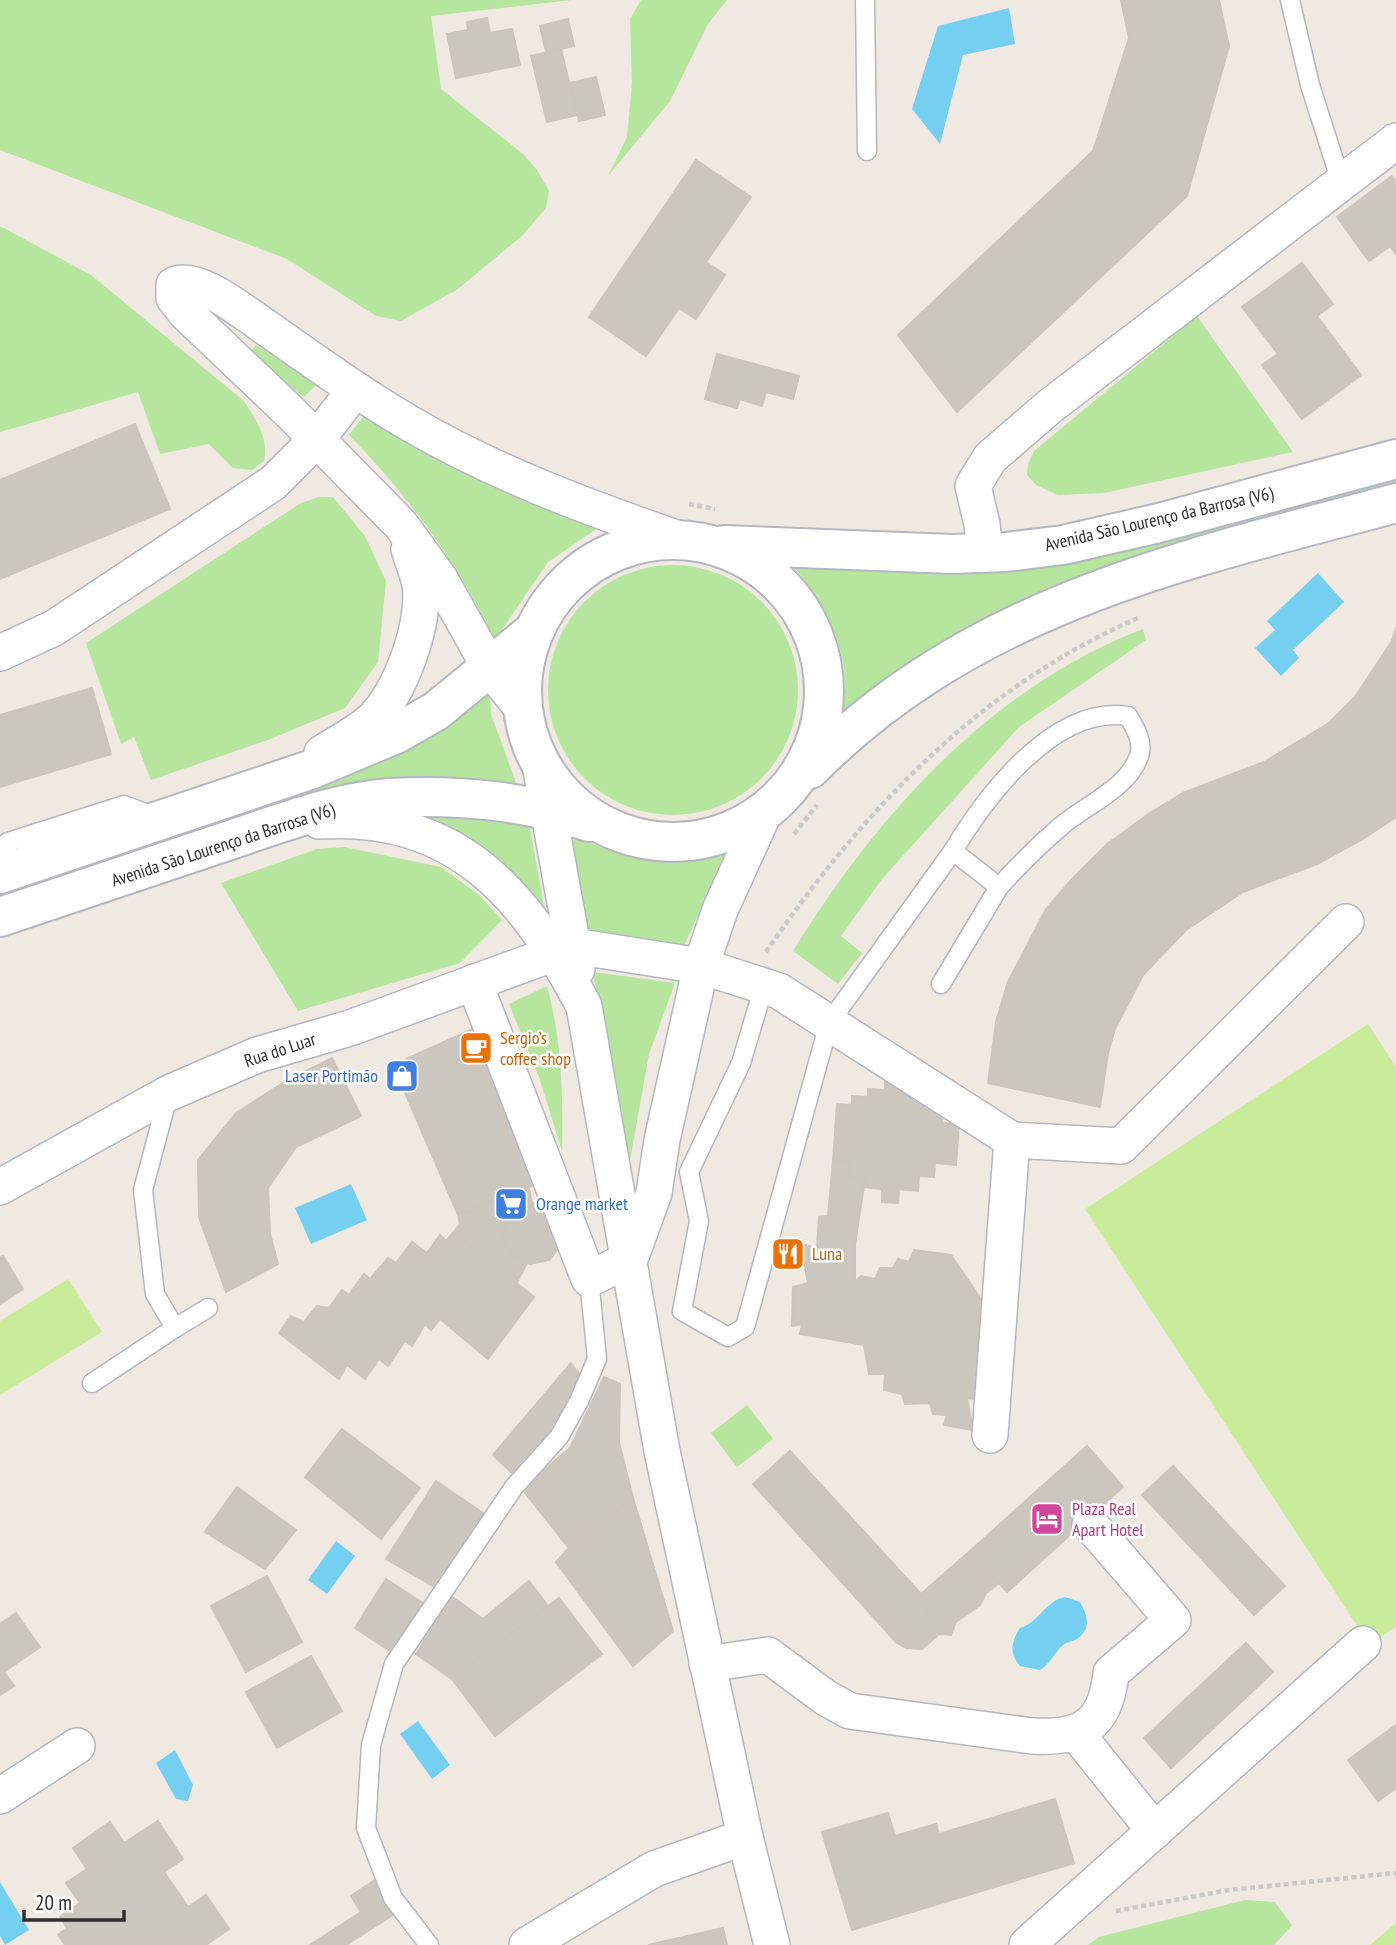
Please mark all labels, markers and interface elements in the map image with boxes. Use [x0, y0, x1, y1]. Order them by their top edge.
street label: Avenida São Lourenço da Barrosa (V6) [1042, 481, 1276, 556]
street label: Avenida São Lourenço da Barrosa (V6) [108, 797, 338, 892]
place label: Sergio’s coffee shop [500, 1026, 571, 1070]
street label: Rua do Luar [241, 1027, 319, 1072]
cafe icon: Sergio’s coffee shop [457, 1029, 495, 1067]
shop icon: Laser Portimão [383, 1057, 421, 1095]
place label: Laser Portimão [285, 1064, 378, 1087]
supermarket icon: Orange market [492, 1185, 530, 1223]
place label: Orange market [536, 1192, 628, 1215]
restaurant icon: Luna [769, 1235, 807, 1273]
place label: Luna [812, 1242, 842, 1265]
place label: Plaza Real Apart Hotel [1072, 1497, 1144, 1541]
hotel icon: Plaza Real Apart Hotel [1028, 1500, 1066, 1538]
scale bar [24, 1878, 124, 1922]
text: 20 m [35, 1889, 72, 1916]

